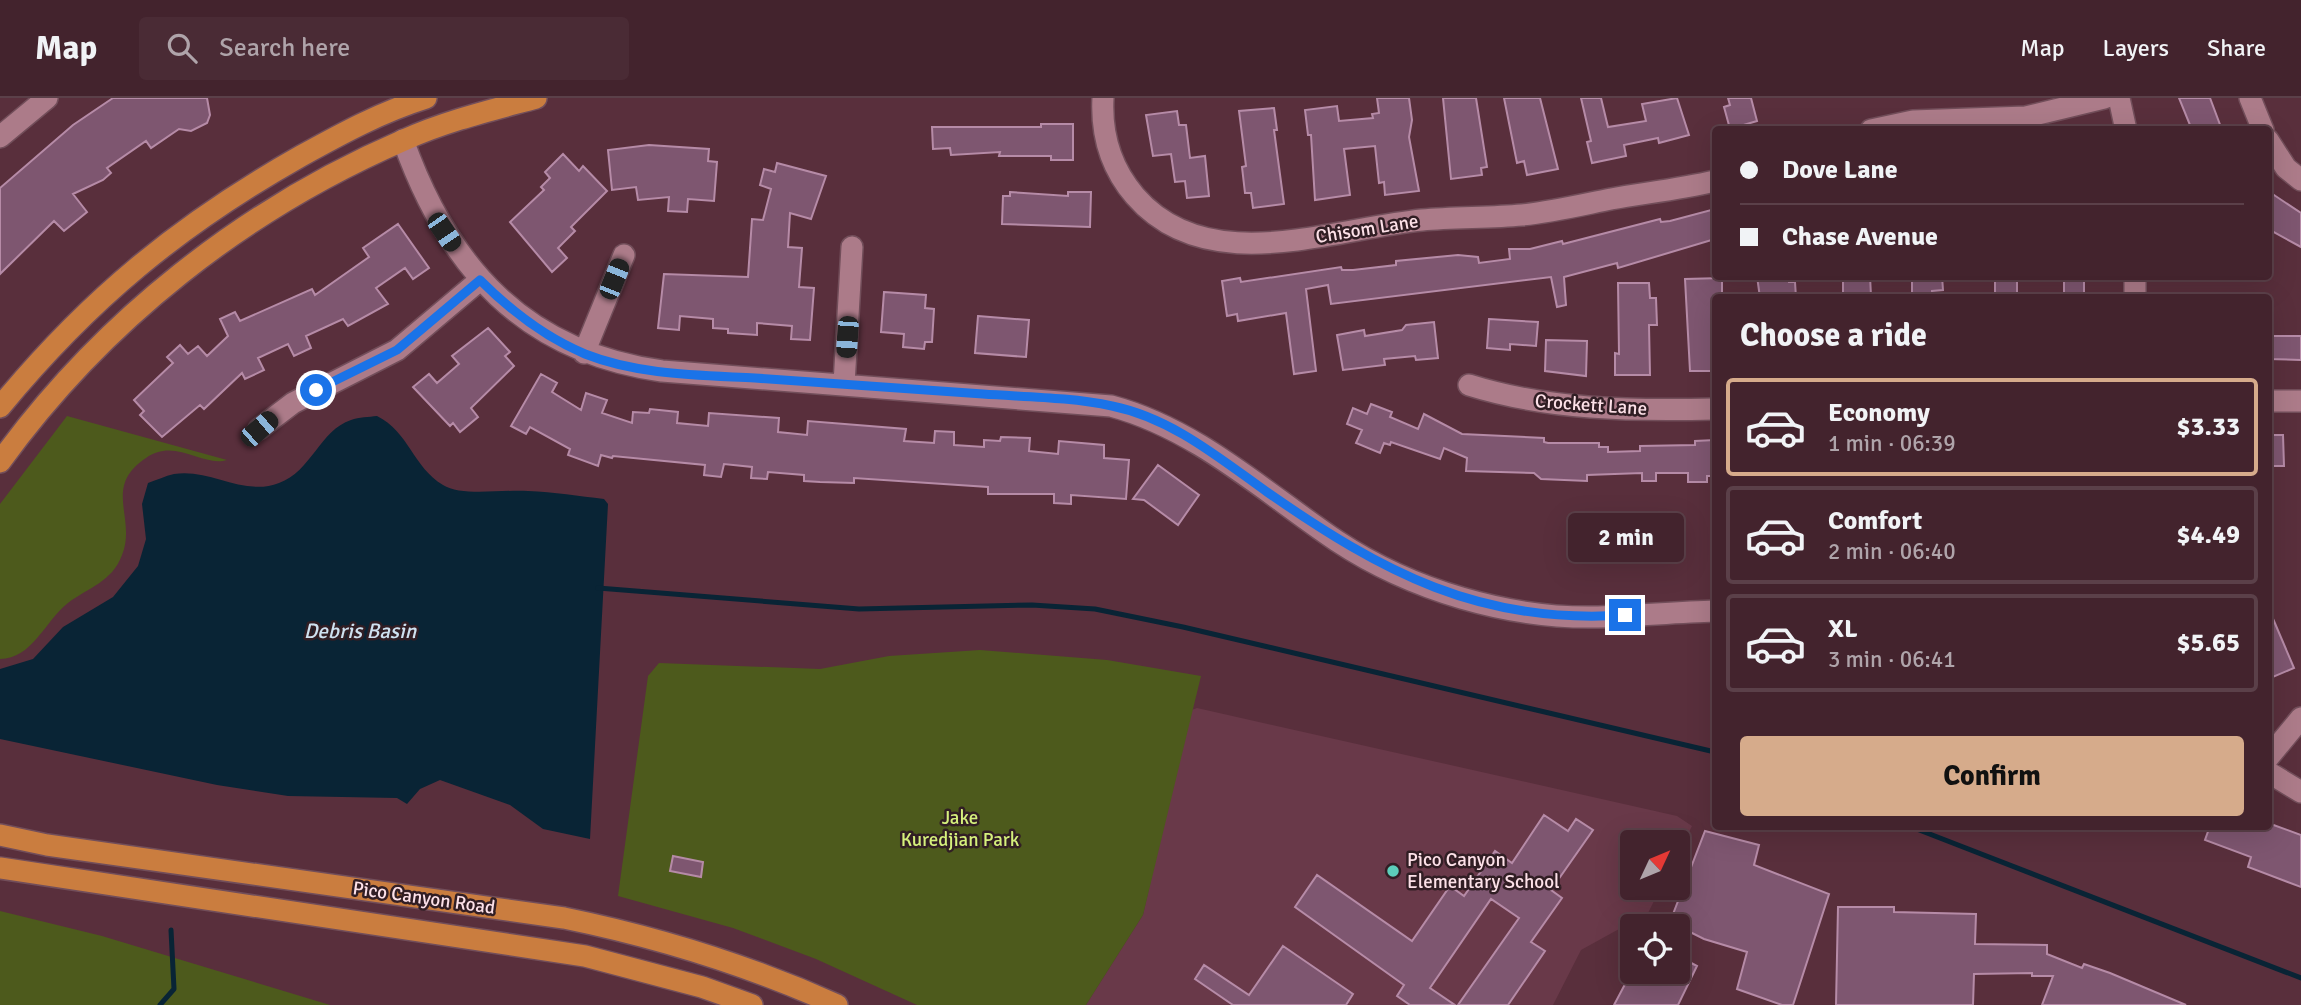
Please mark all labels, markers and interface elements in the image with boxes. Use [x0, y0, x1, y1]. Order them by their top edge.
search box [139, 17, 629, 80]
text: Map [35, 28, 97, 69]
icon: search [163, 29, 201, 67]
text: Search here [219, 32, 350, 64]
text: Map [2020, 33, 2065, 63]
text: Layers [2103, 33, 2169, 63]
text: Share [2207, 33, 2266, 63]
text: Dove Lane [1782, 154, 1898, 186]
car [424, 209, 465, 255]
street label: Chisom Lane [1314, 209, 1420, 249]
text: Chase Avenue [1782, 221, 1938, 253]
car [597, 256, 632, 302]
car [836, 315, 859, 359]
text: Choose a ride [1740, 316, 1927, 355]
route start [300, 374, 332, 406]
street label: Crockett Lane [1534, 389, 1648, 421]
icon: car [1744, 396, 1807, 459]
text: Economy [1828, 397, 1930, 429]
car [237, 407, 282, 451]
text: $3.33 [2176, 411, 2240, 443]
text: 1 min · 06:39 [1828, 429, 1956, 458]
icon: car [1744, 504, 1807, 567]
text: Comfort [1828, 505, 1922, 537]
callout: 2 min [1567, 514, 1683, 562]
text: $4.49 [2176, 519, 2240, 551]
text: 2 min [1598, 523, 1654, 552]
text: 2 min · 06:40 [1828, 537, 1956, 566]
route end [1609, 599, 1641, 631]
icon: car [1744, 612, 1807, 675]
text: XL [1828, 613, 1858, 645]
water label: Debris Basin [304, 618, 417, 644]
text: $5.65 [2176, 627, 2240, 659]
text: 3 min · 06:41 [1828, 645, 1956, 674]
button: Confirm [1740, 736, 2244, 816]
park label: Jake Kuredjian Park [901, 806, 1020, 852]
north arrow [1620, 830, 1690, 900]
map controls [1620, 830, 1690, 984]
place label: Pico Canyon Elementary School [1407, 848, 1560, 894]
marker: Pico Canyon Elementary School [1385, 863, 1401, 879]
street label: Pico Canyon Road [351, 876, 497, 920]
button: locate [1620, 914, 1690, 984]

